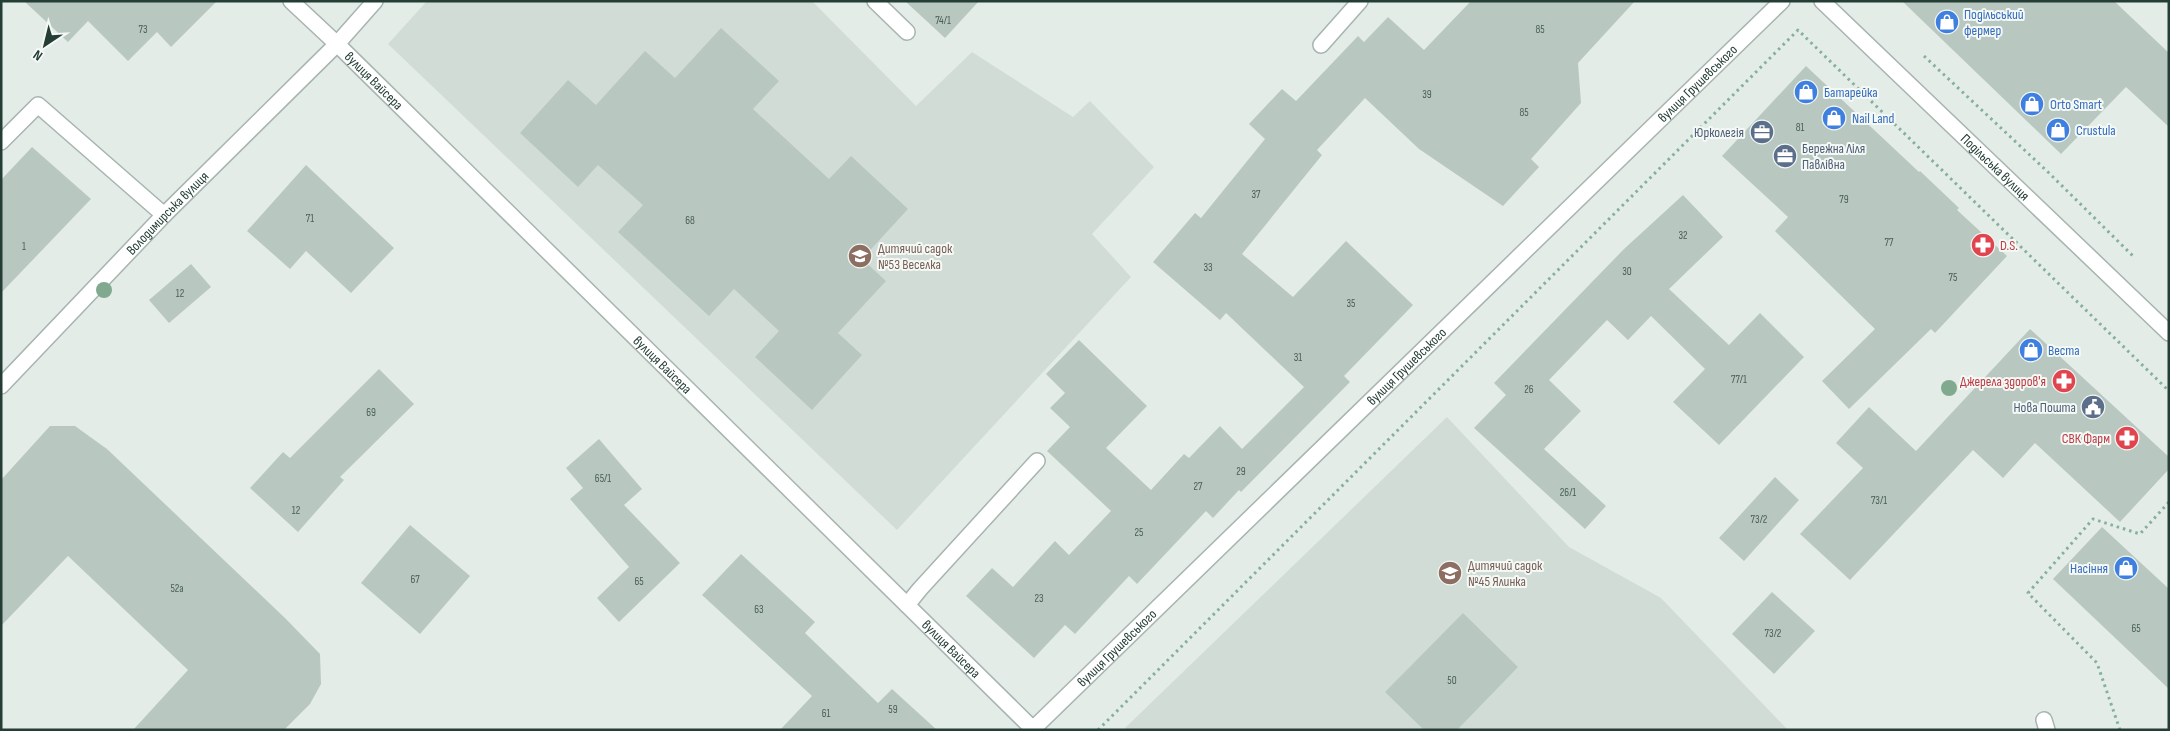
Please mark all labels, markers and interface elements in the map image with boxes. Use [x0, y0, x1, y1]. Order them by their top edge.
place label: Подільський фермер [1964, 6, 2024, 39]
shop icon: Подільський фермер [1934, 9, 1960, 35]
house number: 74/1 [935, 14, 951, 27]
north arrow [20, 20, 70, 70]
house number: 73 [138, 23, 148, 36]
house number: 85 [1535, 23, 1545, 36]
street label: вулиця Грушевського [1655, 41, 1741, 126]
text: N [30, 46, 46, 64]
street label: вулиця Вайсера [341, 48, 407, 113]
shop icon: Батарейка [1793, 79, 1819, 105]
place label: Батарейка [1824, 84, 1878, 101]
house number: 39 [1422, 88, 1432, 101]
shop icon: Orto Smart [2019, 91, 2045, 117]
place label: Orto Smart [2050, 96, 2102, 113]
shop icon: Nail Land [1821, 105, 1847, 131]
house number: 85 [1519, 106, 1529, 119]
place label: Nail Land [1852, 110, 1895, 127]
shop icon: Crustula [2045, 117, 2071, 143]
office icon: Юрколегія [1749, 119, 1775, 145]
house number: 81 [1796, 121, 1804, 134]
place label: Crustula [2076, 122, 2116, 139]
place label: Юрколегія [1694, 124, 1744, 141]
street label: Подільська вулиця [1957, 130, 2033, 204]
place label: Бережна Ліля Павлівна [1802, 140, 1865, 173]
office icon: Бережна Ліля Павлівна [1772, 143, 1798, 169]
street label: Володимирська вулиця [123, 168, 212, 258]
house number: 37 [1251, 188, 1261, 201]
house number: 79 [1839, 193, 1849, 206]
house number: 71 [306, 212, 314, 225]
house number: 68 [685, 214, 695, 227]
house number: 32 [1678, 229, 1688, 242]
pharmacy icon: D.S. [1970, 232, 1996, 258]
house number: 77 [1885, 236, 1894, 249]
place label: D.S. [2000, 237, 2018, 254]
house number: 1 [22, 240, 26, 253]
place label: Дитячий садок №53 Веселка [878, 240, 953, 273]
school or university icon: Дитячий садок №53 Веселка [847, 243, 873, 269]
house number: 33 [1203, 261, 1213, 274]
house number: 30 [1622, 265, 1632, 278]
house number: 75 [1949, 271, 1957, 284]
house number: 12 [176, 287, 185, 300]
house number: 35 [1346, 297, 1356, 310]
street label: вулиця Грушевського [1363, 324, 1450, 409]
street label: вулиця Вайсера [630, 332, 695, 397]
shop icon: Веста [2018, 337, 2044, 363]
place label: Веста [2048, 342, 2080, 359]
house number: 31 [1294, 351, 1302, 364]
pharmacy icon: Джерела здоров'я [2051, 368, 2077, 394]
house number: 77/1 [1731, 373, 1747, 386]
place label: Джерела здоров'я [1960, 373, 2046, 390]
house number: 26 [1524, 383, 1534, 396]
public building icon: Нова Пошта [2080, 394, 2106, 420]
place label: Нова Пошта [2013, 399, 2076, 416]
house number: 69 [366, 406, 376, 419]
pharmacy icon: СВК Фарм [2114, 425, 2140, 451]
place label: СВК Фарм [2062, 430, 2110, 447]
house number: 29 [1236, 465, 1246, 478]
house number: 65/1 [595, 472, 611, 485]
house number: 27 [1194, 480, 1203, 493]
house number: 26/1 [1560, 486, 1576, 499]
house number: 73/1 [1871, 494, 1887, 507]
house number: 12 [292, 504, 301, 517]
house number: 73/2 [1751, 513, 1768, 526]
house number: 25 [1135, 526, 1143, 539]
shop icon: Насіння [2113, 555, 2139, 581]
place label: Дитячий садок №45 Ялинка [1468, 557, 1543, 590]
school or university icon: Дитячий садок №45 Ялинка [1437, 560, 1463, 586]
place label: Насіння [2070, 560, 2108, 577]
house number: 67 [410, 573, 420, 586]
house number: 65 [634, 575, 644, 588]
house number: 52а [170, 582, 184, 595]
house number: 23 [1034, 592, 1044, 605]
house number: 63 [754, 603, 764, 616]
street label: вулиця Грушевського [1074, 606, 1160, 690]
street label: вулиця Вайсера [918, 617, 984, 682]
house number: 65 [2131, 622, 2141, 635]
house number: 73/2 [1765, 627, 1782, 640]
house number: 50 [1447, 674, 1457, 687]
house number: 59 [888, 703, 898, 716]
house number: 61 [822, 707, 830, 720]

